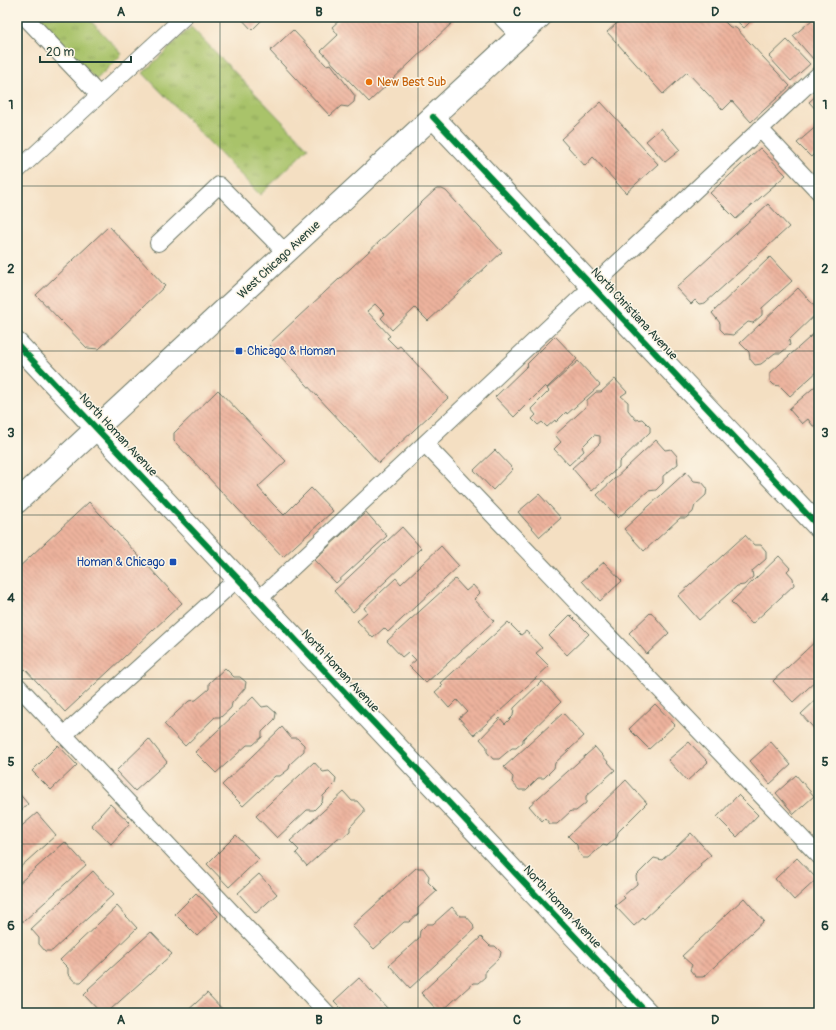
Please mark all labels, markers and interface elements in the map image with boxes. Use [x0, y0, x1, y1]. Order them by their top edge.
text: A [117, 4, 126, 20]
text: B [315, 4, 323, 20]
text: C [513, 4, 521, 20]
text: D [711, 4, 719, 20]
scale bar [40, 38, 131, 64]
text: 20 m [46, 45, 75, 60]
place label: New Best Sub [377, 75, 446, 90]
marker: New Best Sub [364, 77, 374, 87]
text: 1 [8, 97, 14, 113]
text: 1 [822, 97, 828, 113]
street label: West Chicago Avenue [234, 218, 324, 302]
text: 2 [7, 261, 15, 277]
text: 2 [821, 261, 829, 277]
street label: North Christiana Avenue [587, 265, 681, 363]
place label: Chicago & Homan [247, 344, 336, 359]
marker: Chicago & Homan [234, 346, 244, 356]
street label: North Homan Avenue [76, 390, 160, 480]
text: 3 [7, 425, 15, 441]
text: 3 [821, 425, 829, 441]
place label: Homan & Chicago [76, 555, 166, 570]
marker: Homan & Chicago [168, 557, 178, 567]
text: 4 [7, 590, 15, 606]
text: 4 [821, 590, 829, 606]
street label: North Homan Avenue [298, 626, 382, 716]
text: 5 [7, 754, 15, 770]
text: 5 [821, 754, 829, 770]
street label: North Homan Avenue [520, 862, 604, 952]
text: 6 [7, 918, 15, 934]
text: 6 [821, 918, 829, 934]
text: A [117, 1012, 126, 1028]
text: B [315, 1012, 323, 1028]
text: C [513, 1012, 521, 1028]
text: D [711, 1012, 719, 1028]

